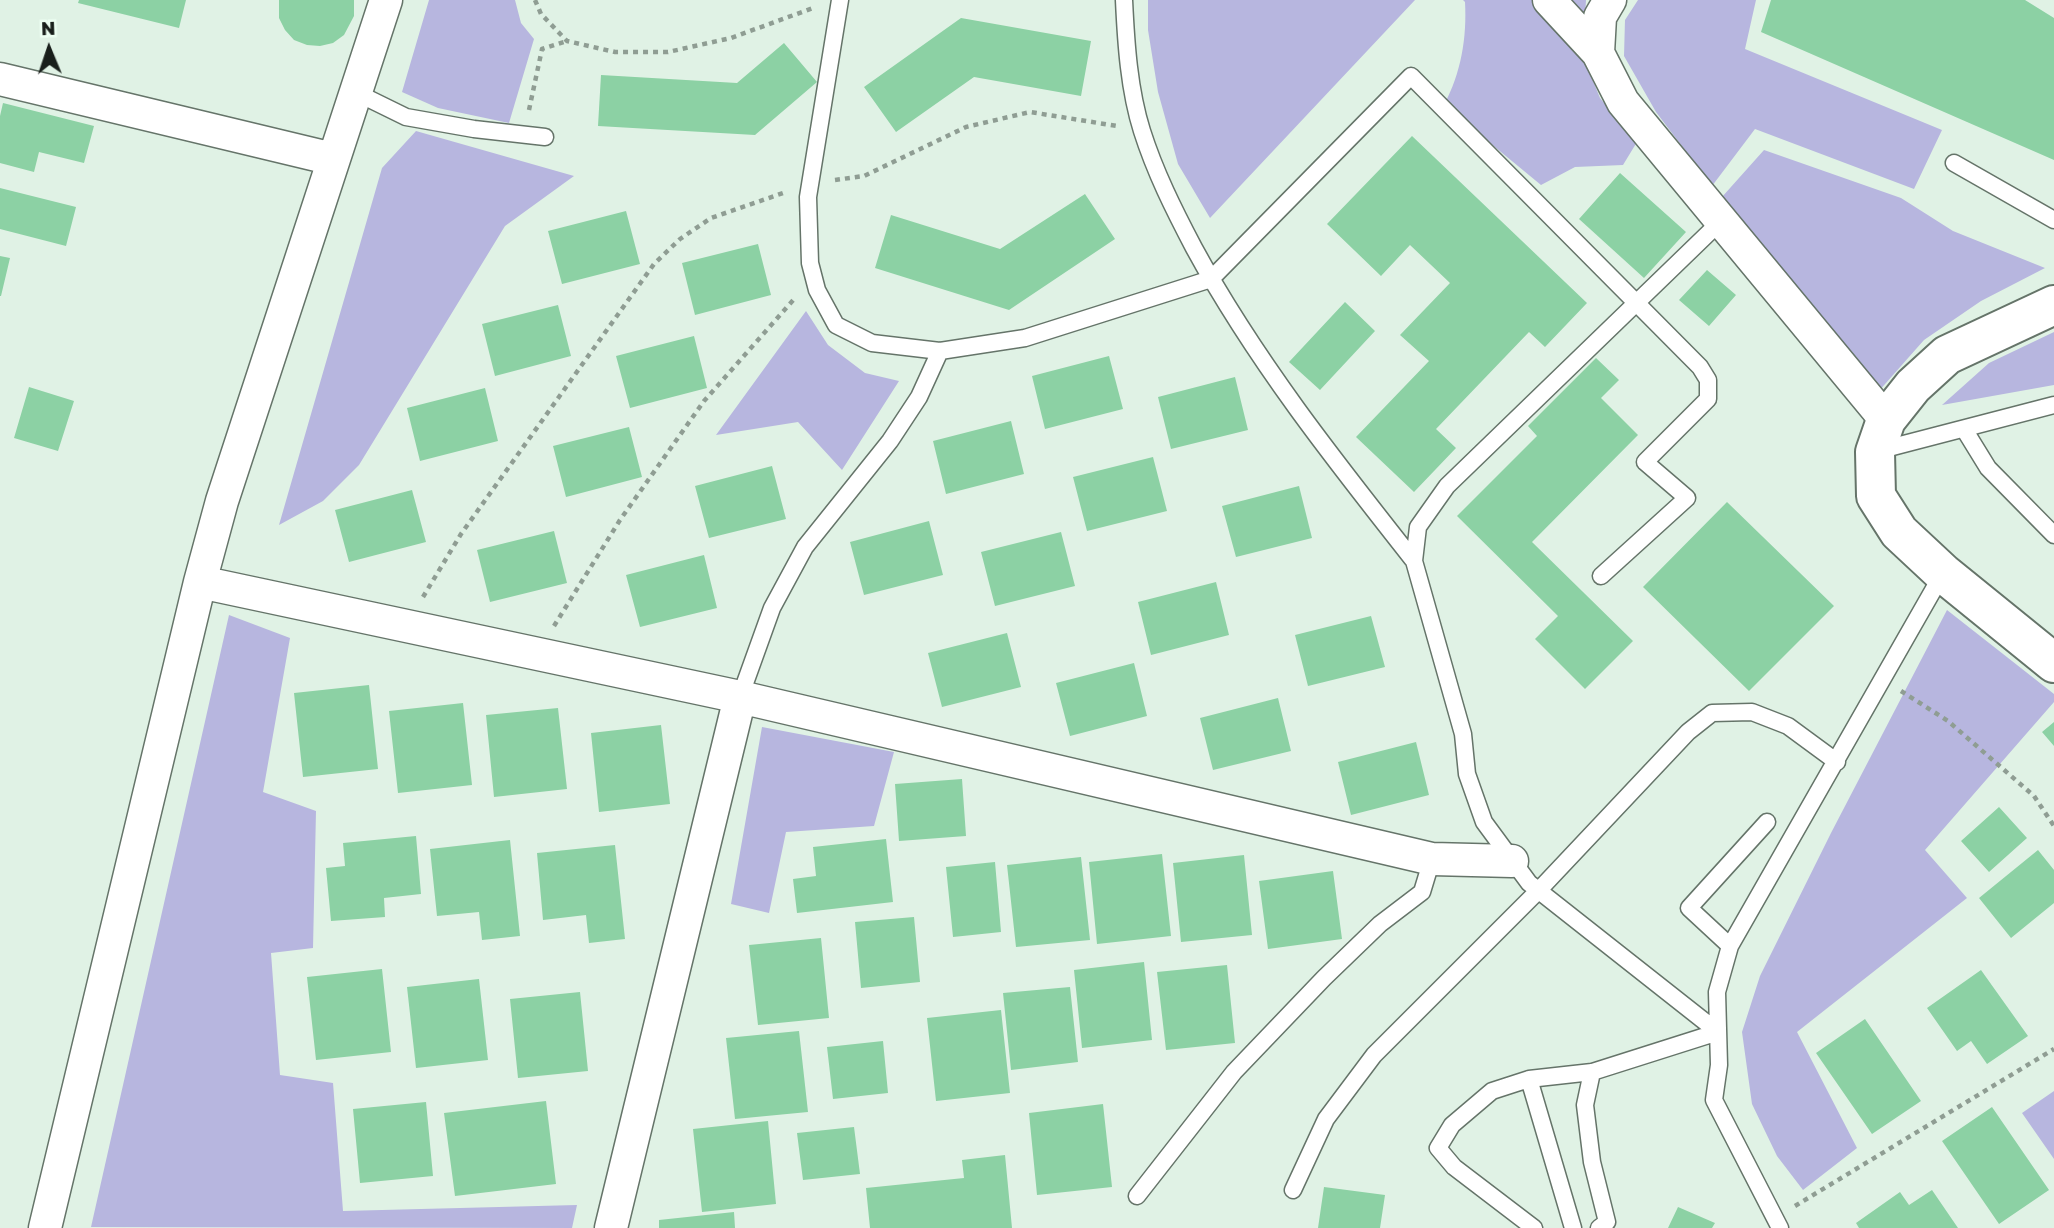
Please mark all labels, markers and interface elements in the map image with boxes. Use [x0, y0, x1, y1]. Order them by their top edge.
north arrow [14, 14, 84, 84]
text: N [41, 16, 56, 39]

